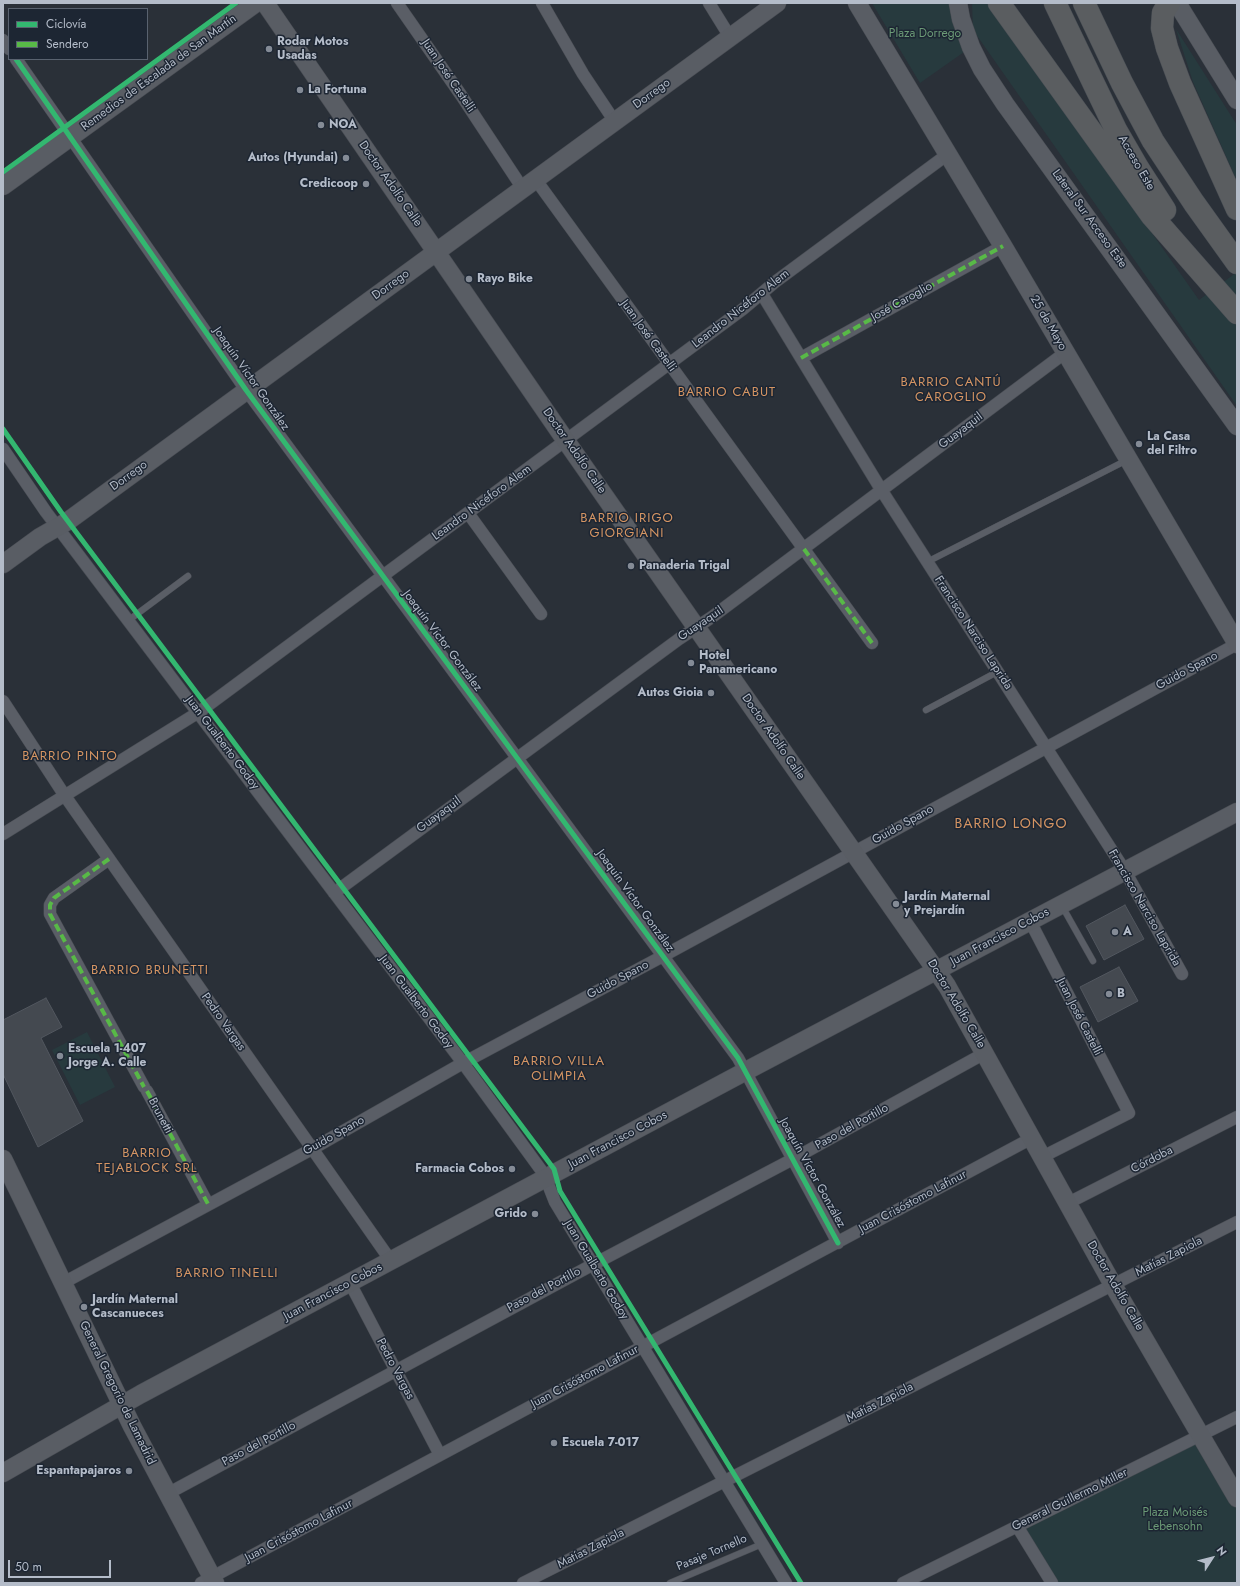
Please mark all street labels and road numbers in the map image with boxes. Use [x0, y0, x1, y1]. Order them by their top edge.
street label: Remedios de Escalada de San Martín [79, 12, 239, 134]
street label: Juan José Castelli [418, 37, 478, 115]
street label: Dorrego [631, 76, 673, 112]
street label: Acceso Este [1115, 133, 1157, 193]
street label: Doctor Adolfo Calle [355, 139, 425, 229]
street label: Lateral Sur Acceso Este [1048, 167, 1130, 271]
street label: Dorrego [370, 267, 412, 303]
street label: Leandro Nicéforo Alem [690, 267, 792, 351]
street label: José Caroglio [869, 279, 935, 325]
street label: 25 de Mayo [1027, 293, 1069, 353]
street label: Juan José Castelli [617, 297, 679, 375]
street label: Joaquín Víctor González [210, 324, 292, 434]
street label: Doctor Adolfo Calle [539, 406, 609, 496]
street label: Guayaquil [936, 410, 986, 452]
street label: Dorrego [108, 458, 150, 494]
street label: Leandro Nicéforo Alem [430, 462, 534, 544]
street label: Francisco Narciso Laprida [931, 574, 1015, 692]
street label: Joaquín Víctor González [399, 588, 485, 694]
street label: Guayaquil [676, 604, 726, 644]
street label: Guido Spano [1154, 649, 1220, 693]
street label: Doctor Adolfo Calle [738, 692, 808, 782]
street label: Juan Gualberto Godoy [182, 693, 262, 793]
street label: Guayaquil [414, 794, 464, 836]
street label: Guido Spano [870, 802, 936, 848]
street label: Joaquín Víctor González [593, 847, 677, 955]
street label: Francisco Narciso Laprida [1105, 847, 1183, 969]
street label: Juan Francisco Cobos [948, 905, 1052, 969]
street label: Juan Gualberto Godoy [376, 952, 456, 1052]
street label: Doctor Adolfo Calle [924, 957, 988, 1051]
street label: Guido Spano [585, 958, 651, 1002]
street label: Juan José Castelli [1053, 976, 1105, 1058]
street label: Pedro Vargas [198, 990, 248, 1054]
street label: Brunetti [145, 1096, 175, 1136]
street label: Paso del Portillo [813, 1101, 891, 1153]
street label: Juan Francisco Cobos [566, 1108, 670, 1172]
street label: Guido Spano [301, 1113, 367, 1159]
street label: Joaquín Víctor González [776, 1116, 848, 1230]
street label: Córdoba [1129, 1143, 1175, 1177]
street label: Juan Crisóstomo Lafinur [857, 1167, 969, 1237]
street label: Juan Gualberto Godoy [561, 1218, 631, 1322]
street label: Matías Zapiola [1133, 1234, 1205, 1280]
street label: Doctor Adolfo Calle [1084, 1239, 1146, 1333]
street label: Juan Francisco Cobos [281, 1260, 385, 1324]
street label: Paso del Portillo [505, 1265, 583, 1315]
street label: General Gregorio de Lamadrid [76, 1319, 158, 1467]
street label: Pedro Vargas [373, 1336, 417, 1402]
street label: Juan Crisóstomo Lafinur [529, 1342, 641, 1412]
street label: Matías Zapiola [844, 1380, 916, 1426]
street label: Paso del Portillo [220, 1419, 298, 1469]
street label: General Guillermo Miller [1010, 1466, 1130, 1534]
street label: Juan Crisóstomo Lafinur [243, 1496, 355, 1566]
street label: Matías Zapiola [555, 1526, 627, 1572]
street label: Pasaje Tornello [675, 1532, 749, 1574]

